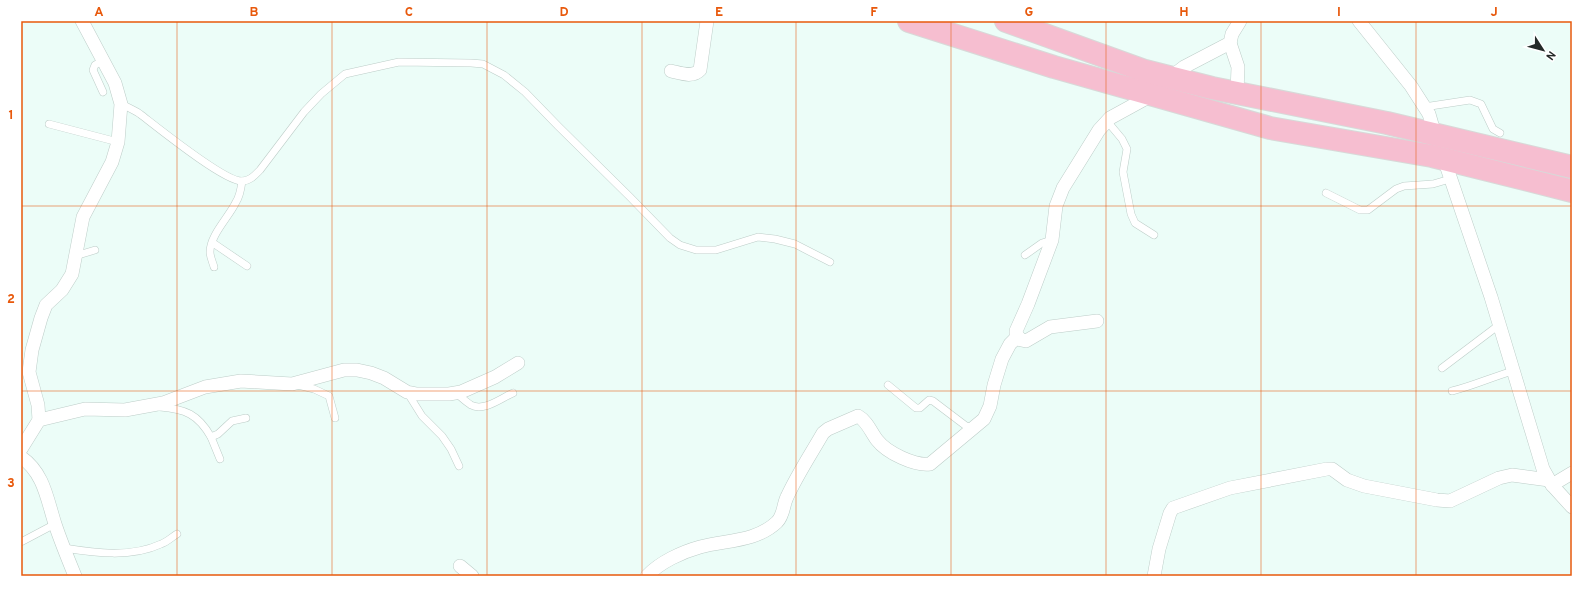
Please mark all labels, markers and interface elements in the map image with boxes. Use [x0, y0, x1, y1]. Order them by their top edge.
text: A [94, 5, 104, 21]
text: B [250, 5, 259, 21]
text: C [405, 5, 413, 21]
text: D [559, 5, 569, 21]
text: E [715, 5, 723, 21]
text: F [870, 5, 878, 21]
text: G [1025, 5, 1034, 21]
text: H [1179, 5, 1189, 21]
text: I [1337, 5, 1341, 21]
text: J [1490, 5, 1498, 21]
north arrow [1523, 30, 1563, 70]
text: N [1542, 48, 1558, 63]
text: 1 [8, 108, 14, 124]
text: 2 [7, 292, 15, 308]
text: 3 [7, 476, 15, 492]

